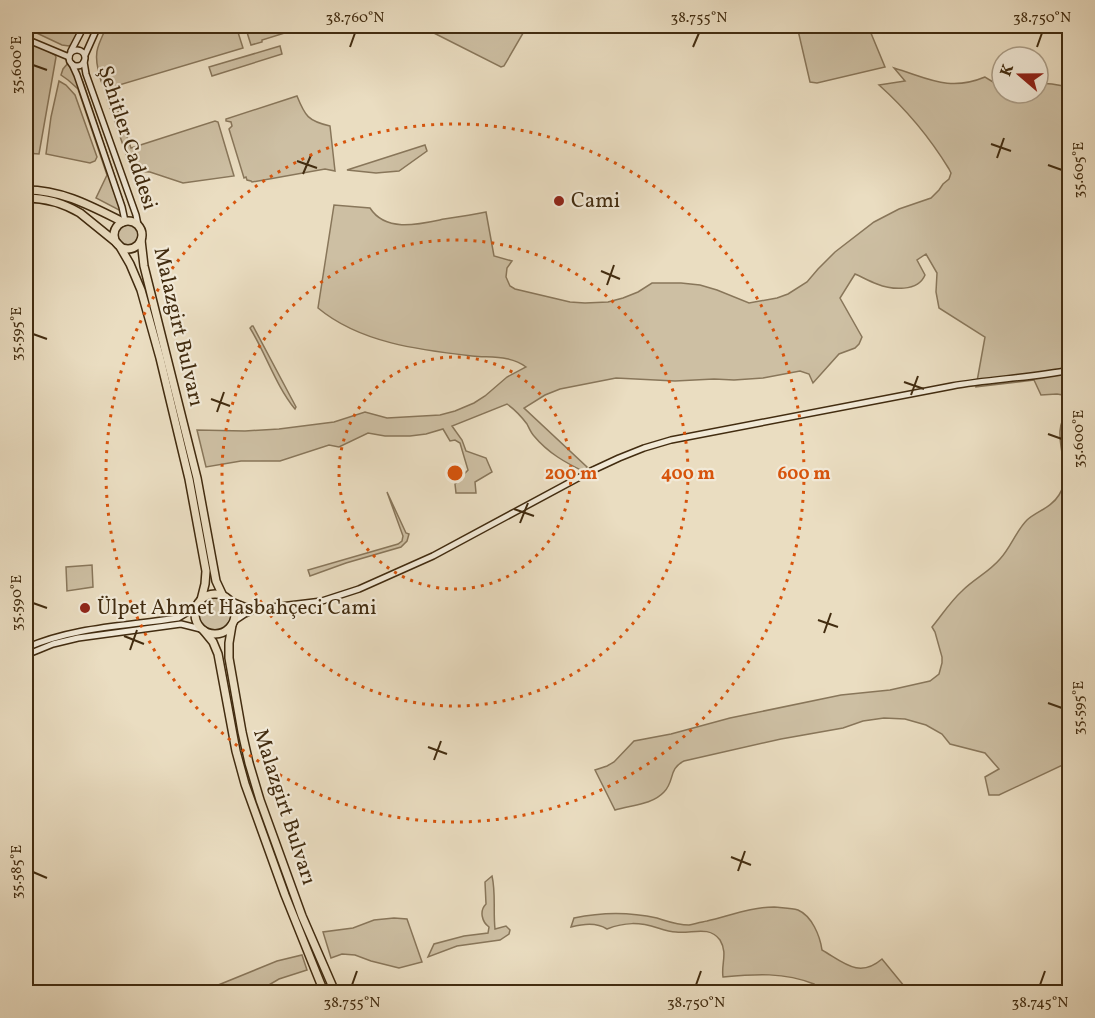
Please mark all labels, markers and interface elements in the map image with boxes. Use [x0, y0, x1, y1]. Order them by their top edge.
text: 38.760°N [326, 8, 384, 29]
text: 38.755°N [670, 8, 728, 29]
text: 38.750°N [1013, 8, 1071, 29]
text: 35.600°E [7, 36, 28, 94]
north arrow [990, 45, 1050, 105]
text: K [995, 61, 1020, 80]
street label: Şehitler Caddesi [90, 62, 164, 214]
text: 35.605°E [1069, 142, 1090, 198]
place label: Cami [571, 187, 620, 216]
marker: Cami [552, 194, 566, 208]
street label: Malazgirt Bulvarı [146, 245, 210, 409]
text: 35.595°E [7, 307, 28, 361]
text: 35.600°E [1069, 410, 1090, 468]
text: 200 m [545, 462, 597, 487]
text: 400 m [661, 462, 715, 487]
text: 600 m [777, 462, 831, 487]
centre of rings [445, 463, 465, 483]
text: 35.590°E [7, 575, 28, 631]
place label: Ülpet Ahmet Hasbahçeci Cami [97, 594, 376, 623]
marker: Ülpet Ahmet Hasbahçeci Cami [78, 601, 92, 615]
text: 35.595°E [1069, 681, 1090, 735]
street label: Malazgirt Bulvarı [245, 725, 323, 889]
text: 35.585°E [7, 845, 28, 899]
text: 38.755°N [323, 993, 381, 1014]
text: 38.750°N [667, 993, 725, 1014]
text: 38.745°N [1012, 993, 1068, 1014]

